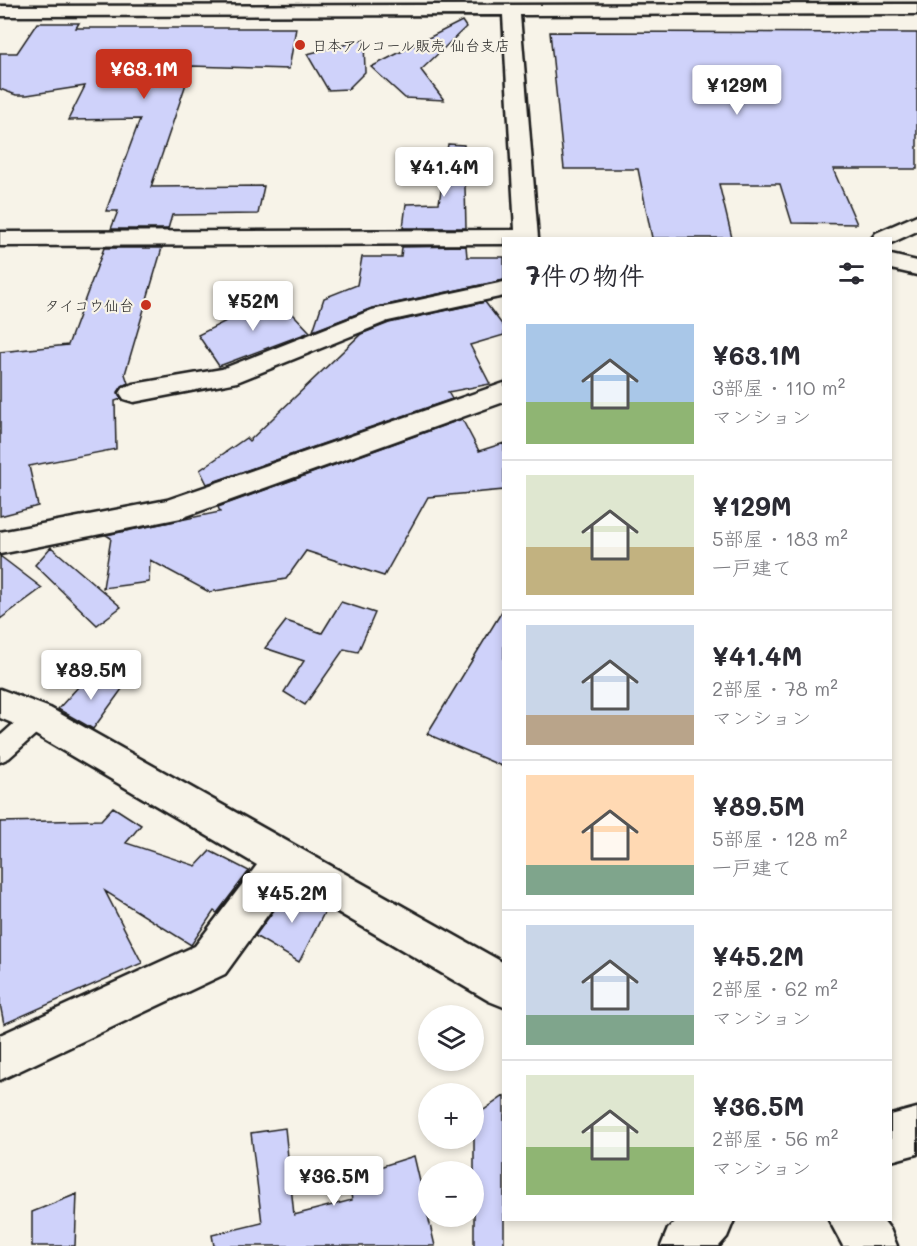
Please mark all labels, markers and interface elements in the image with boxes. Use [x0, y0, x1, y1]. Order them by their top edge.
place label: 日本アルコール販売 仙台支店 [312, 35, 510, 55]
marker: 日本アルコール販売 仙台支店 [293, 38, 307, 52]
pin: ¥63.1M [95, 49, 193, 100]
text: ¥63.1M [110, 55, 178, 81]
pin: ¥129M [695, 65, 779, 116]
text: ¥129M [706, 71, 768, 97]
pin: ¥41.4M [395, 147, 493, 198]
text: ¥41.4M [409, 153, 479, 179]
icon: filters [835, 257, 868, 290]
text: 7件の物件 [526, 258, 644, 292]
pin: ¥52M [217, 281, 289, 332]
text: ¥52M [227, 287, 279, 313]
place label: タイコウ仙台 [45, 295, 134, 315]
marker: タイコウ仙台 [139, 298, 153, 312]
text: ¥63.1M [712, 338, 801, 372]
icon: home [574, 348, 646, 420]
text: 3部屋 · 110 m² [712, 374, 845, 400]
text: マンション [712, 403, 811, 429]
text: ¥129M [712, 489, 792, 523]
icon: home [574, 499, 646, 571]
text: 5部屋 · 183 m² [712, 525, 848, 551]
text: 一戸建て [712, 554, 792, 580]
text: ¥41.4M [712, 639, 803, 673]
icon: home [574, 649, 646, 721]
pin: ¥89.5M [42, 650, 140, 701]
text: ¥89.5M [55, 656, 127, 682]
text: 2部屋 · 78 m² [712, 675, 838, 701]
text: マンション [712, 704, 811, 730]
text: ¥89.5M [712, 789, 805, 823]
icon: home [574, 799, 646, 871]
text: 5部屋 · 128 m² [712, 825, 847, 851]
text: 一戸建て [712, 854, 792, 880]
pin: ¥45.2M [243, 873, 341, 924]
text: ¥45.2M [257, 879, 327, 905]
text: ¥45.2M [712, 939, 804, 973]
icon: home [574, 949, 646, 1021]
text: 2部屋 · 62 m² [712, 975, 838, 1001]
text: マンション [712, 1004, 811, 1030]
map controls [418, 1005, 484, 1227]
button: layers [418, 1005, 484, 1071]
button: + [418, 1083, 484, 1149]
text: ¥36.5M [712, 1089, 805, 1123]
icon: home [574, 1099, 646, 1171]
text: 2部屋 · 56 m² [712, 1125, 838, 1151]
text: マンション [712, 1154, 811, 1180]
pin: ¥36.5M [285, 1156, 383, 1207]
button: − [418, 1161, 484, 1227]
text: ¥36.5M [298, 1162, 370, 1188]

